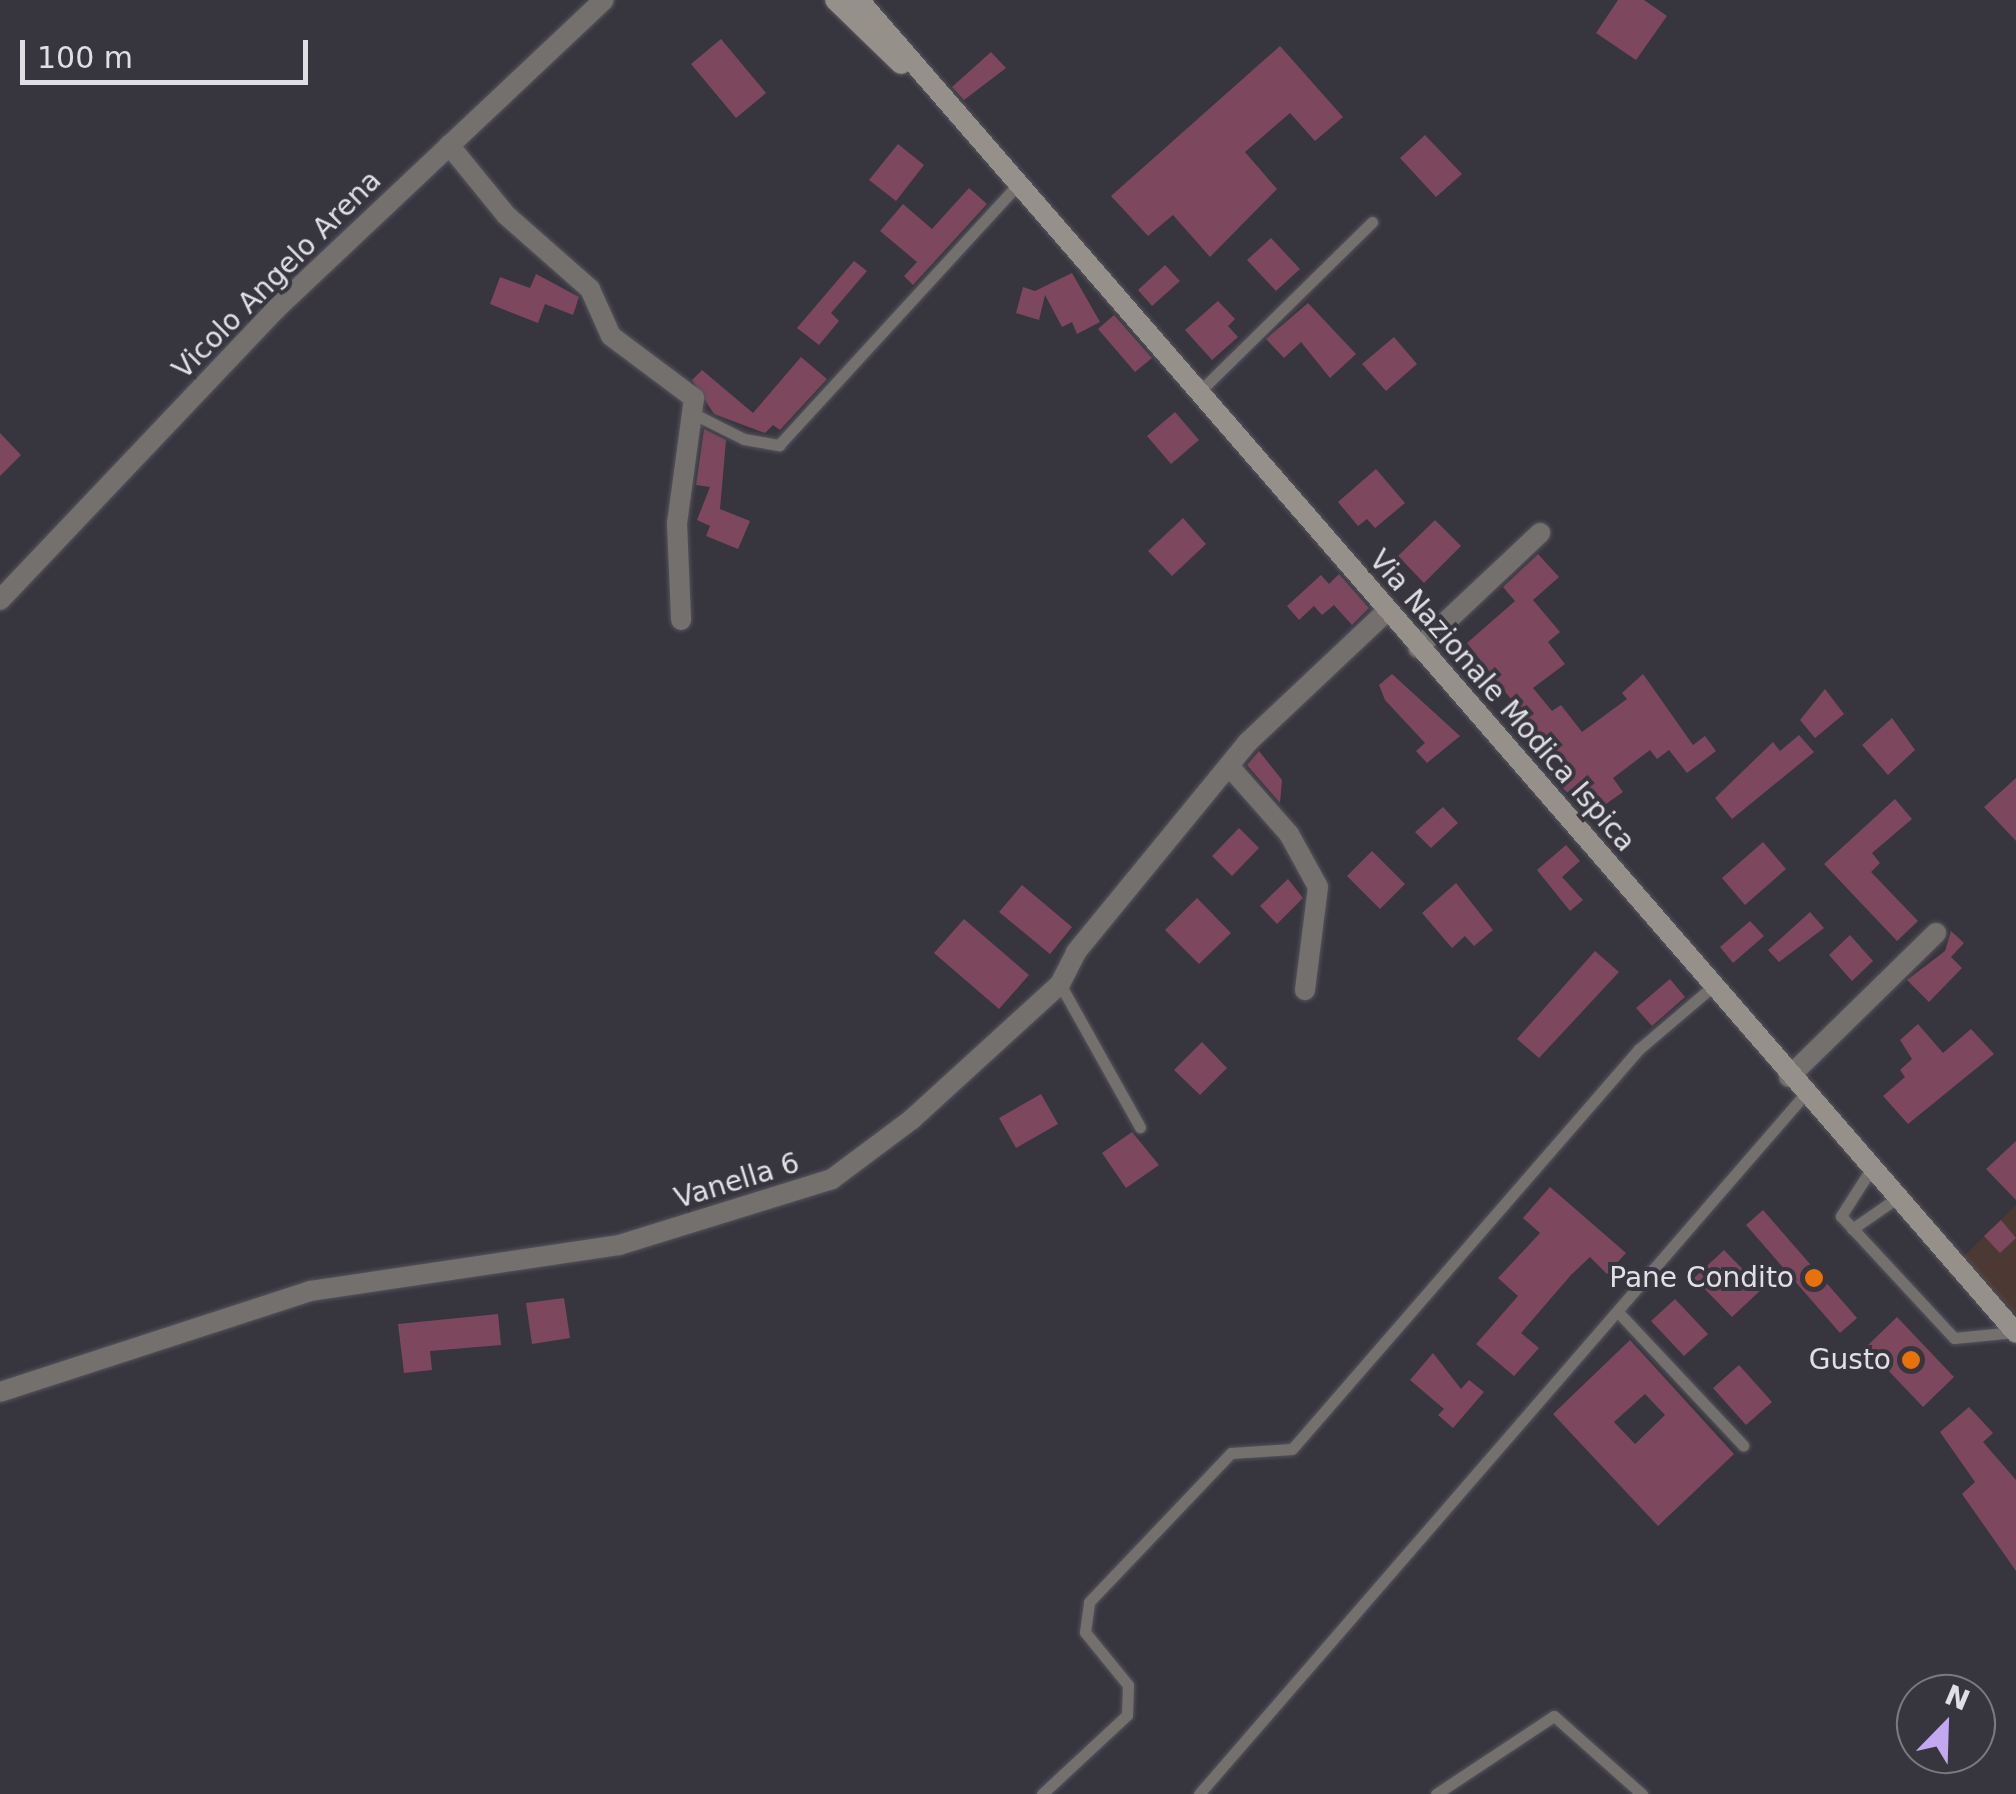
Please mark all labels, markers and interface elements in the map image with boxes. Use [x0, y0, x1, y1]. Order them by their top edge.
scale bar [25, 20, 312, 82]
text: 100 m [37, 40, 133, 75]
street label: Vicolo Angelo Arena [166, 164, 388, 386]
street label: Via Nazionale Modica Ispica [1362, 544, 1642, 858]
street label: Vanella 6 [671, 1146, 803, 1216]
place label: Pane Condito [1609, 1261, 1794, 1295]
marker: Pane Condito [1803, 1267, 1825, 1289]
place label: Gusto [1809, 1343, 1891, 1377]
marker: Gusto [1900, 1349, 1922, 1371]
north arrow [1896, 1674, 1996, 1774]
text: N [1940, 1678, 1974, 1718]

